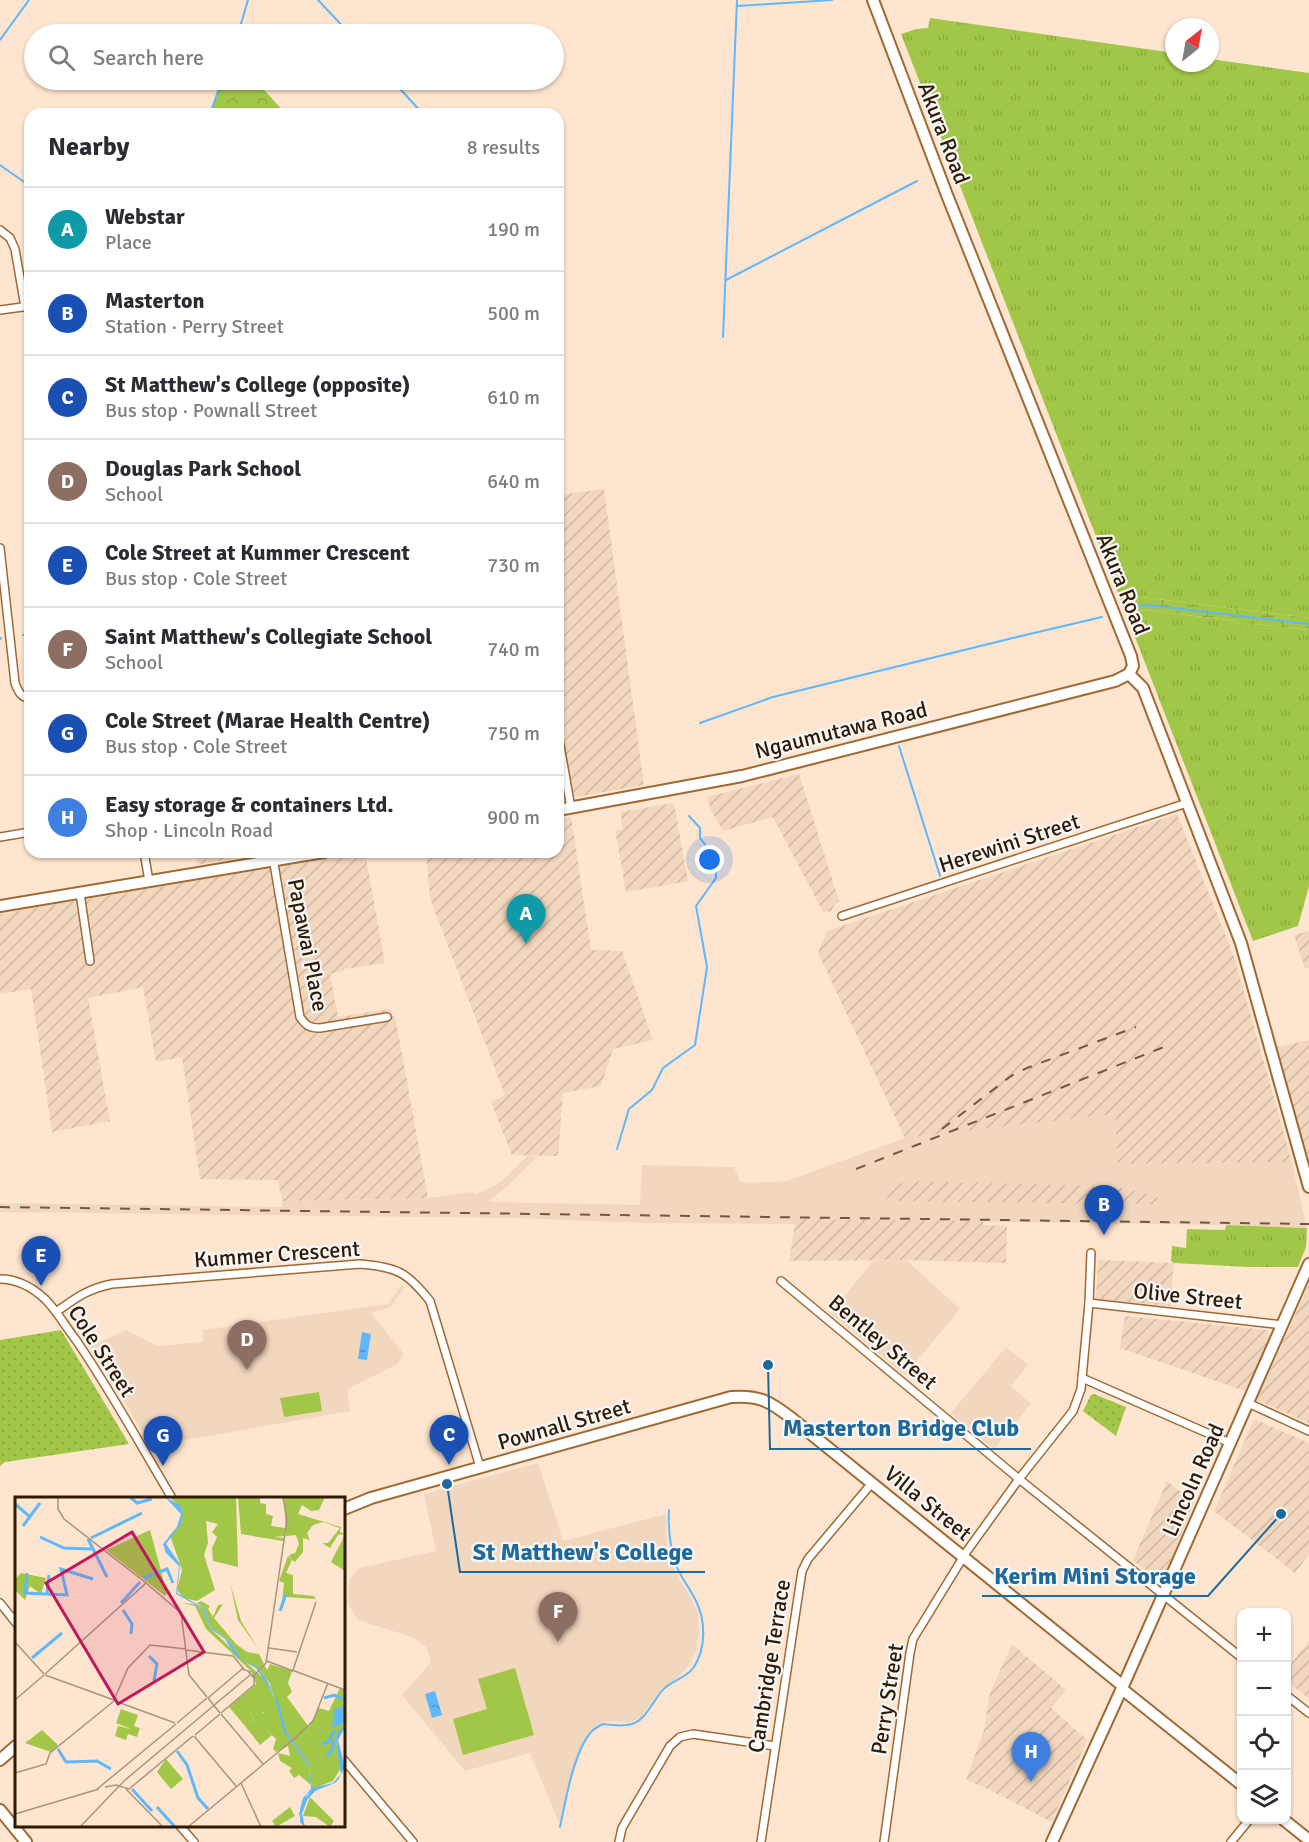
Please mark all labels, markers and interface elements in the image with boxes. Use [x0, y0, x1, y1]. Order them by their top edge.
north arrow [1165, 18, 1219, 72]
search box [24, 24, 564, 90]
icon: search [45, 41, 78, 74]
text: Search here [93, 44, 204, 71]
street label: Akura Road [912, 78, 976, 188]
text: Nearby [48, 131, 129, 163]
text: 8 results [467, 135, 540, 160]
text: Webstar [105, 203, 185, 230]
text: A [61, 217, 74, 242]
text: 190 m [487, 217, 540, 242]
text: Place [105, 230, 152, 255]
text: Masterton [105, 287, 205, 314]
text: B [61, 301, 74, 326]
text: 500 m [487, 301, 540, 326]
text: Station · Perry Street [105, 314, 284, 339]
text: St Matthew's College (opposite) [105, 371, 410, 398]
text: C [61, 385, 74, 410]
text: 610 m [487, 385, 540, 410]
text: Bus stop · Pownall Street [105, 398, 317, 423]
text: Douglas Park School [105, 455, 301, 482]
text: D [61, 469, 74, 494]
text: 640 m [487, 469, 540, 494]
text: School [105, 482, 163, 507]
street label: Akura Road [1090, 529, 1156, 639]
text: Cole Street at Kummer Crescent [105, 539, 410, 566]
text: E [62, 553, 73, 578]
text: 730 m [487, 553, 540, 578]
text: Bus stop · Cole Street [105, 566, 287, 591]
text: Saint Matthew's Collegiate School [105, 623, 432, 650]
text: F [62, 637, 73, 662]
text: 740 m [487, 637, 540, 662]
text: School [105, 650, 163, 675]
street label: Ngaumutawa Road [752, 696, 930, 764]
text: Cole Street (Marae Health Centre) [105, 707, 430, 734]
text: G [61, 721, 74, 746]
text: 750 m [487, 721, 540, 746]
text: Bus stop · Cole Street [105, 734, 287, 759]
text: Easy storage & containers Ltd. [105, 791, 394, 818]
text: H [61, 805, 74, 830]
text: 900 m [487, 805, 540, 830]
street label: Herewini Street [935, 807, 1083, 878]
text: Shop · Lincoln Road [105, 818, 273, 843]
your location [695, 845, 724, 874]
street label: Papawai Place [282, 876, 334, 1014]
pin: A [506, 894, 546, 944]
pin: B [1084, 1186, 1124, 1235]
street label: Kummer Crescent [193, 1235, 361, 1273]
pin: E [22, 1236, 60, 1286]
street label: Olive Street [1132, 1277, 1244, 1315]
street label: Bentley Street [823, 1289, 943, 1395]
street label: Cole Street [62, 1300, 142, 1402]
pin: D [228, 1320, 266, 1370]
street label: Pownall Street [494, 1392, 634, 1456]
callout: Masterton Bridge Club [770, 1407, 1031, 1449]
text: Masterton Bridge Club [783, 1413, 1019, 1443]
pin: G [144, 1416, 182, 1466]
pin: C [430, 1416, 468, 1465]
street label: Lincoln Road [1156, 1419, 1230, 1541]
street label: Villa Street [879, 1460, 977, 1547]
inset map [15, 1497, 345, 1827]
callout: St Matthew's College [460, 1530, 705, 1572]
text: St Matthew's College [473, 1537, 693, 1567]
callout: Kerim Mini Storage [982, 1554, 1208, 1596]
text: Kerim Mini Storage [994, 1561, 1196, 1591]
street label: Cambridge Terrace [742, 1577, 796, 1755]
pin: F [538, 1592, 578, 1642]
map controls [1237, 1608, 1291, 1824]
button: + [1237, 1608, 1291, 1662]
street label: Perry Street [865, 1641, 909, 1756]
button: − [1237, 1662, 1291, 1716]
button: locate [1237, 1716, 1291, 1770]
pin: H [1012, 1732, 1050, 1782]
button: layers [1237, 1770, 1291, 1824]

